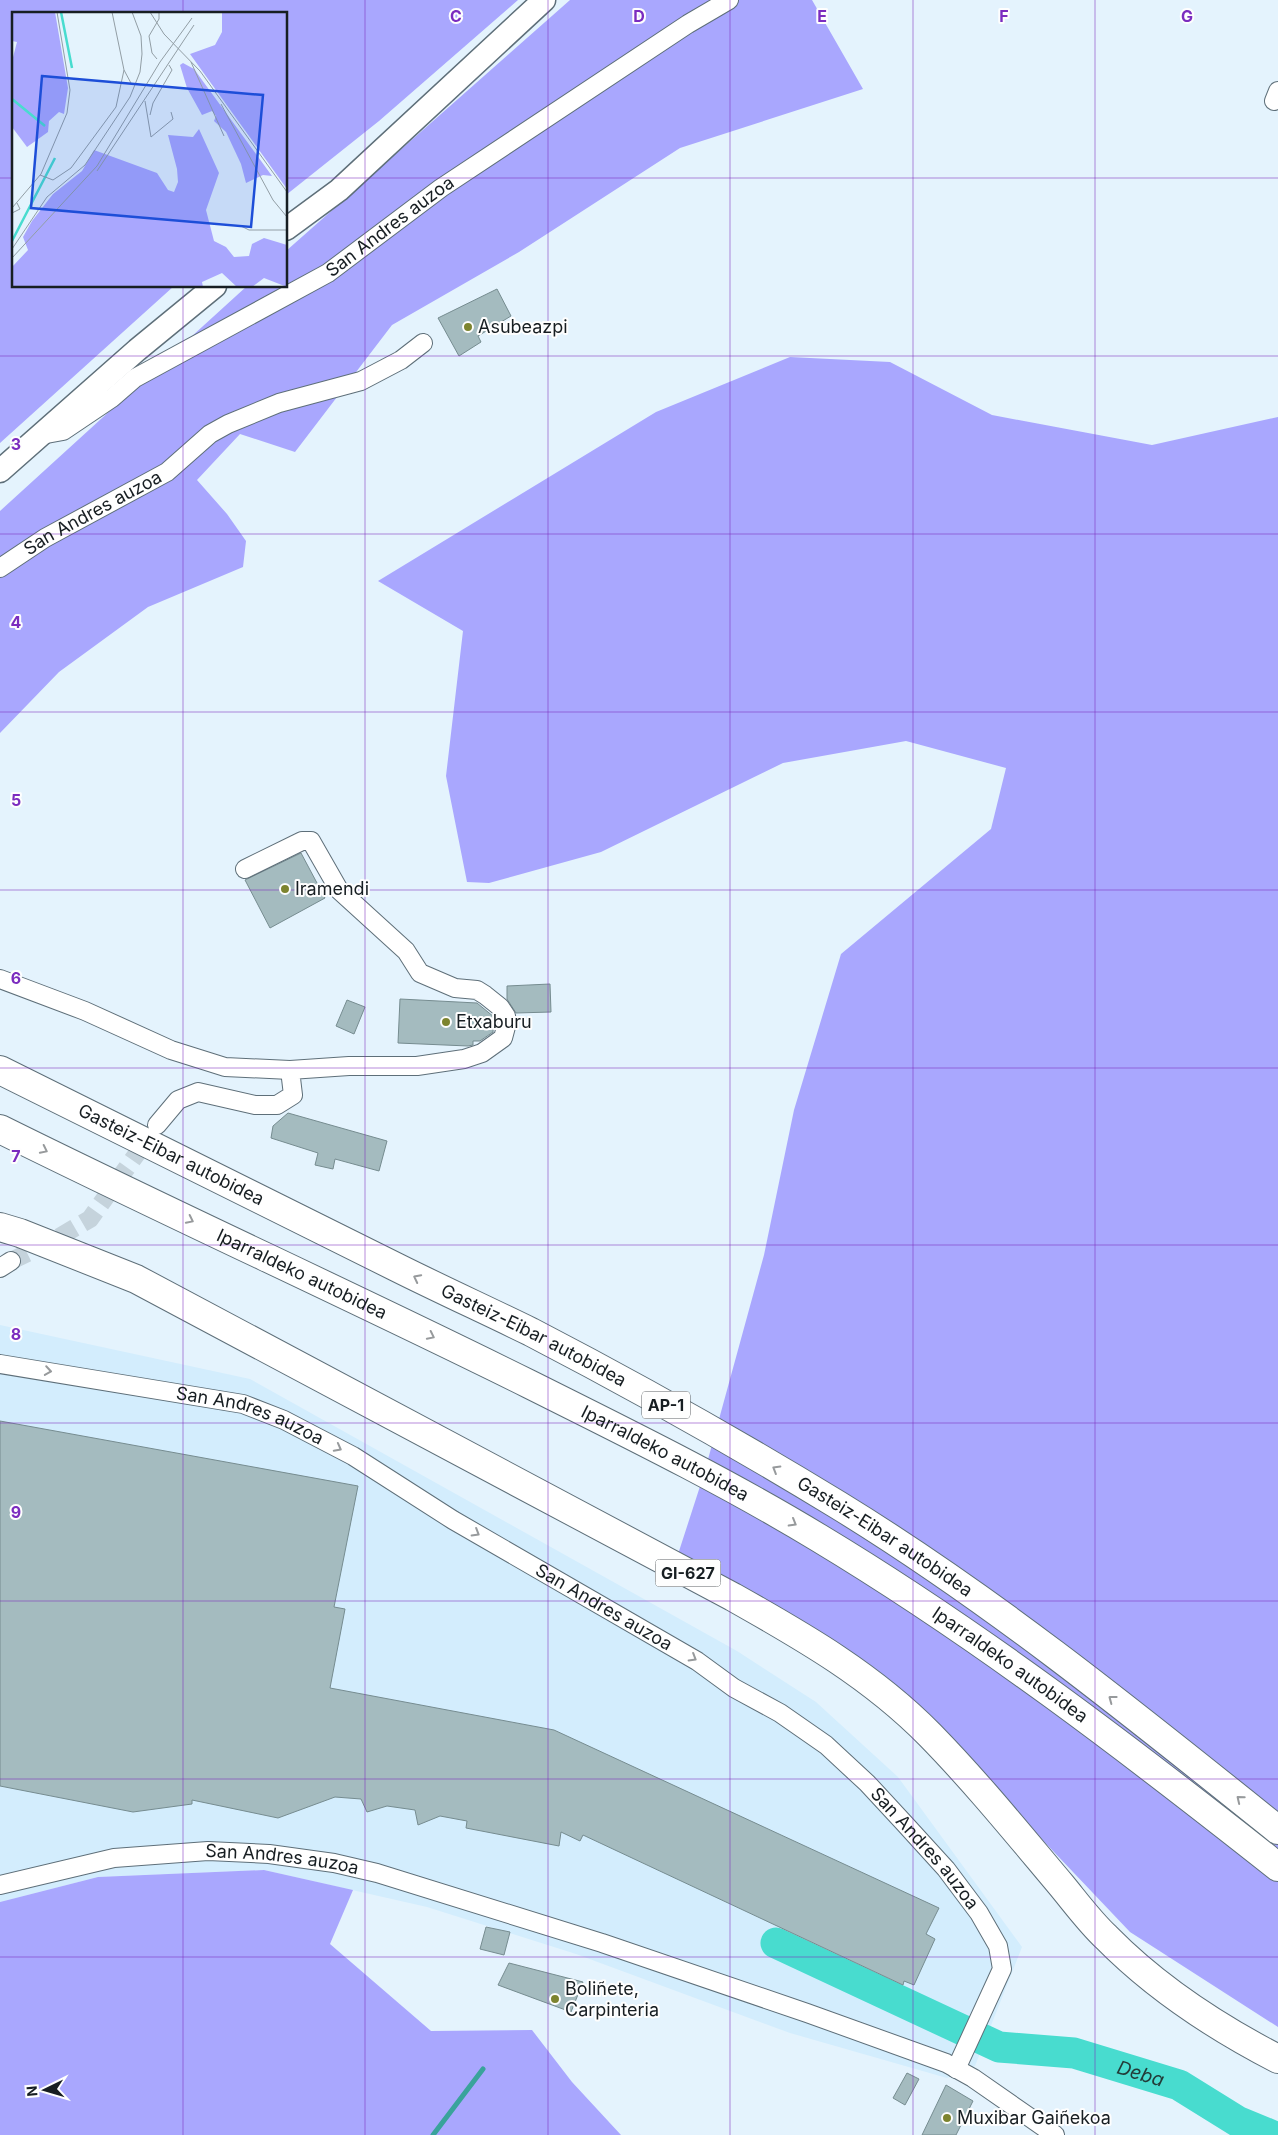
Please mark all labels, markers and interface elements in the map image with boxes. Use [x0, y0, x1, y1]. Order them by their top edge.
text: C [450, 6, 462, 26]
text: D [633, 6, 645, 26]
text: E [817, 6, 827, 26]
text: F [999, 6, 1009, 26]
text: G [1181, 6, 1193, 26]
inset map [12, 12, 288, 288]
street label: San Andres auzoa [321, 172, 458, 281]
place label: Asubeazpi [478, 316, 568, 337]
marker: Asubeazpi [462, 321, 474, 333]
text: 3 [11, 434, 21, 454]
street label: San Andres auzoa [19, 466, 165, 559]
text: 4 [11, 612, 22, 632]
text: 5 [11, 790, 21, 810]
place label: Iramendi [295, 878, 369, 899]
marker: Iramendi [279, 883, 291, 895]
text: 6 [11, 968, 21, 988]
place label: Etxaburu [456, 1011, 532, 1032]
marker: Etxaburu [440, 1016, 452, 1028]
street label: Gasteiz-Eibar autobidea [75, 1099, 268, 1209]
one-way arrow [39, 1144, 48, 1154]
text: 7 [11, 1146, 21, 1166]
one-way arrow [185, 1214, 194, 1224]
street label: Iparraldeko autobidea [214, 1224, 391, 1323]
one-way arrow [413, 1274, 422, 1284]
street label: Gasteiz-Eibar autobidea [438, 1280, 630, 1391]
text: 8 [11, 1324, 21, 1344]
one-way arrow [426, 1330, 435, 1340]
one-way arrow [44, 1366, 52, 1376]
street label: San Andres auzoa [175, 1382, 327, 1449]
road number: AP-1 [642, 1392, 690, 1418]
street label: Iparraldeko autobidea [578, 1401, 753, 1505]
one-way arrow [333, 1442, 342, 1452]
one-way arrow [773, 1465, 782, 1475]
street label: Gasteiz-Eibar autobidea [794, 1472, 977, 1601]
text: 9 [11, 1502, 21, 1522]
one-way arrow [788, 1517, 797, 1527]
one-way arrow [471, 1527, 480, 1537]
street label: San Andres auzoa [532, 1559, 676, 1654]
road number: GI-627 [656, 1560, 720, 1586]
street label: Iparraldeko autobidea [928, 1602, 1092, 1727]
one-way arrow [687, 1652, 696, 1662]
one-way arrow [1109, 1696, 1118, 1704]
street label: San Andres auzoa [866, 1783, 983, 1913]
one-way arrow [1237, 1797, 1246, 1805]
street label: San Andres auzoa [205, 1840, 361, 1878]
place label: Boliñete, Carpinteria [565, 1978, 659, 2020]
marker: Boliñete, Carpinteria [549, 1993, 561, 2005]
water label: Deba [1114, 2056, 1167, 2092]
north arrow [20, 2065, 70, 2115]
text: N [23, 2085, 40, 2097]
place label: Muxibar Gaiñekoa [957, 2107, 1111, 2128]
marker: Muxibar Gaiñekoa [941, 2112, 953, 2124]

